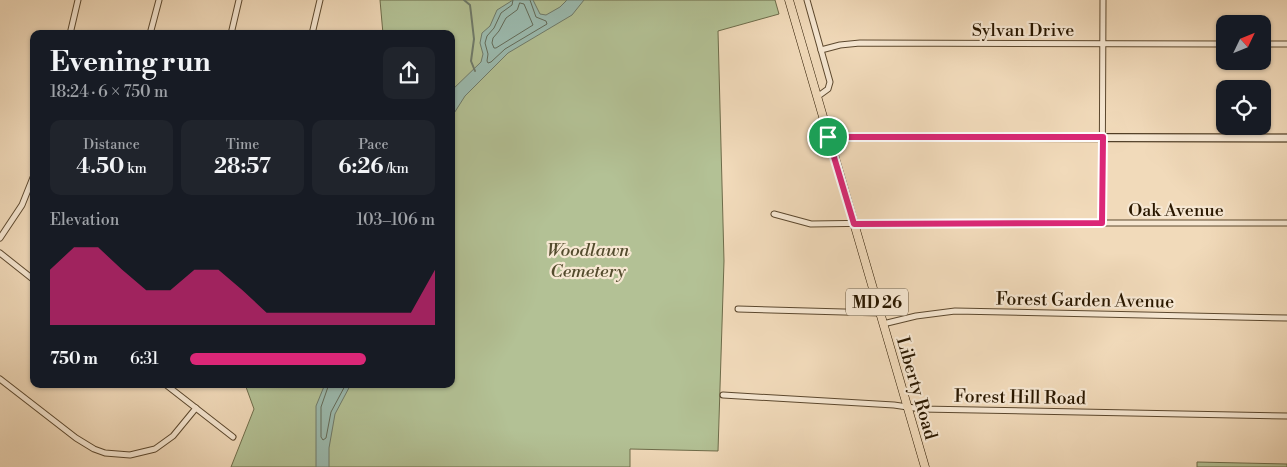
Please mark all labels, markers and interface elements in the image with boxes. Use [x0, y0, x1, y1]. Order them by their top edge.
north arrow [1216, 15, 1271, 70]
map controls [1216, 15, 1271, 135]
street label: Sylvan Drive [972, 19, 1074, 42]
text: Evening run [50, 45, 211, 80]
button: share [383, 47, 435, 99]
button: locate [1216, 80, 1271, 135]
text: 18:24 · 6 × 750 m [50, 82, 168, 102]
pin [807, 116, 849, 158]
icon: arrive [814, 123, 842, 151]
text: Distance [83, 136, 140, 154]
text: Time [226, 136, 259, 154]
text: Pace [358, 136, 389, 154]
text: 4.50 [76, 154, 124, 180]
text: 28:57 [214, 154, 271, 180]
text: 6:26 [338, 154, 384, 180]
text: km [124, 160, 147, 178]
text: /km [384, 160, 409, 178]
street label: Oak Avenue [1128, 199, 1224, 222]
text: Elevation [50, 210, 119, 230]
text: 103–106 m [357, 210, 435, 230]
park label: Woodlawn Cemetery [547, 239, 630, 283]
street label: Forest Garden Avenue [996, 287, 1174, 314]
road number: MD 26 [846, 288, 908, 316]
street label: Liberty Road [891, 334, 942, 443]
text: 750 m [50, 349, 98, 369]
text: 6:31 [130, 349, 159, 369]
street label: Forest Hill Road [954, 385, 1087, 410]

